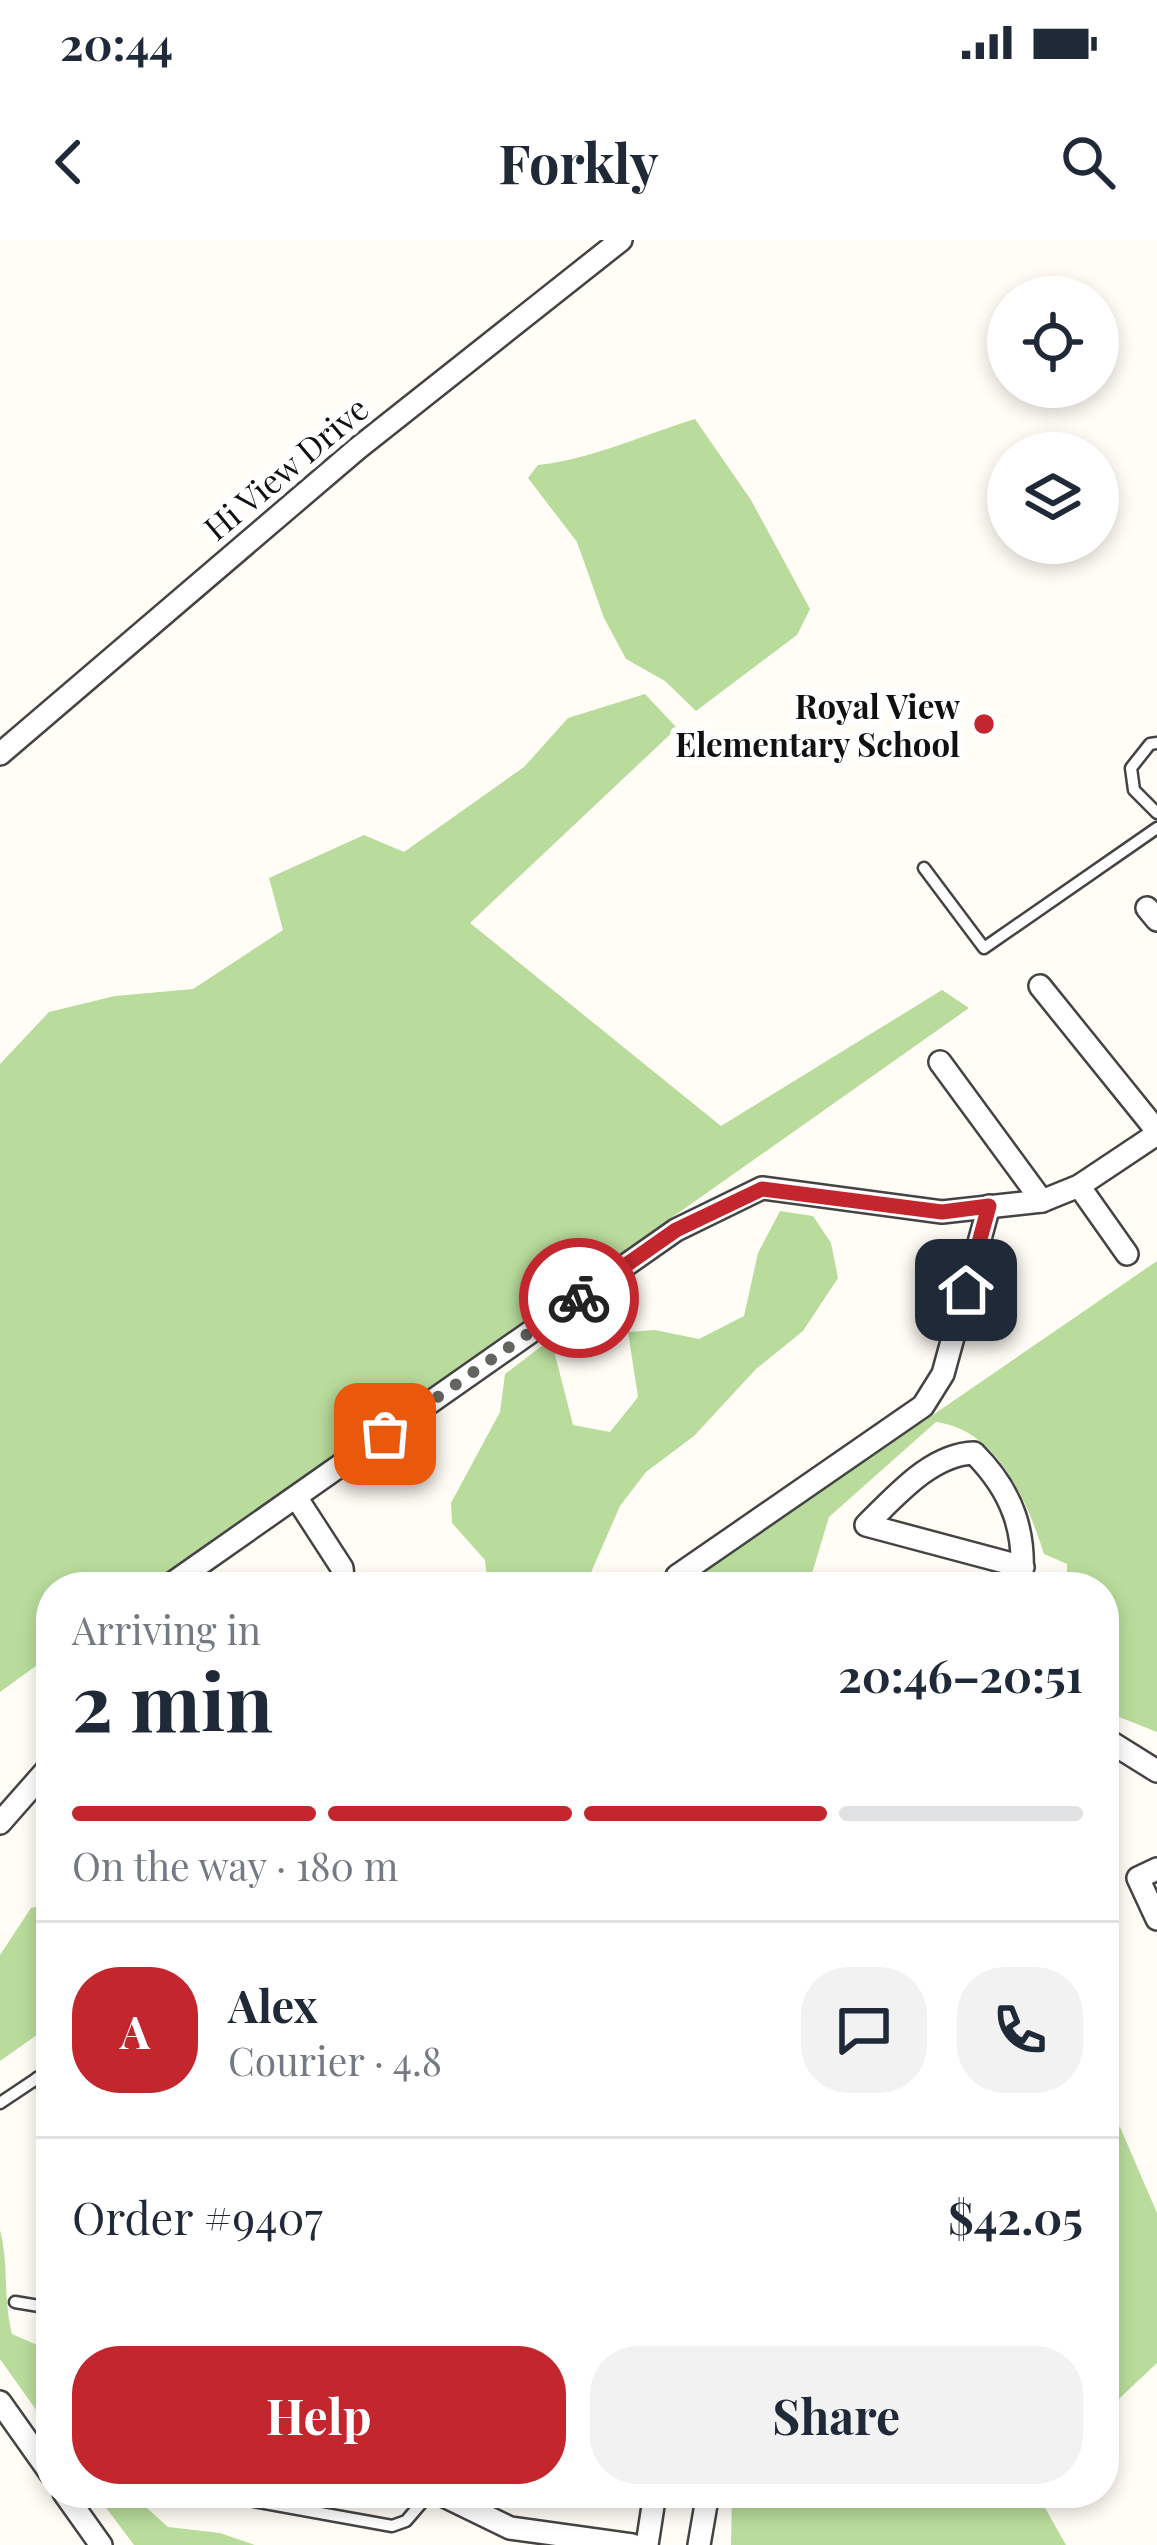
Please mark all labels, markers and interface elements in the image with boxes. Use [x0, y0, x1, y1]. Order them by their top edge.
text: 20:44 [60, 12, 173, 72]
text: Forkly [498, 126, 659, 198]
icon: back [36, 129, 102, 195]
icon: search [1055, 129, 1121, 195]
map controls [987, 276, 1119, 564]
button: locate [987, 276, 1119, 408]
street label: Hi View Drive [194, 385, 376, 549]
button: layers [987, 432, 1119, 564]
place label: Royal View Elementary School [675, 683, 960, 765]
marker: Royal View Elementary School [971, 711, 997, 737]
courier [519, 1238, 639, 1358]
pin [915, 1239, 1017, 1341]
icon: home [933, 1257, 999, 1323]
icon: bike [546, 1265, 612, 1331]
pin [334, 1383, 436, 1485]
icon: bag [352, 1401, 418, 1467]
text: Arriving in [72, 1603, 261, 1655]
text: 20:46–20:51 [838, 1644, 1083, 1704]
text: 2 min [72, 1648, 273, 1752]
text: On the way · 180 m [72, 1839, 398, 1891]
button: chat [801, 1967, 927, 2093]
button: phone [957, 1967, 1083, 2093]
text: Alex [228, 1974, 318, 2034]
text: A [120, 2000, 150, 2060]
text: Courier · 4.8 [228, 2034, 442, 2086]
text: Order #9407 [72, 2186, 323, 2246]
text: $42.05 [948, 2186, 1083, 2246]
button: Help [72, 2346, 566, 2484]
button: Share [590, 2346, 1083, 2484]

